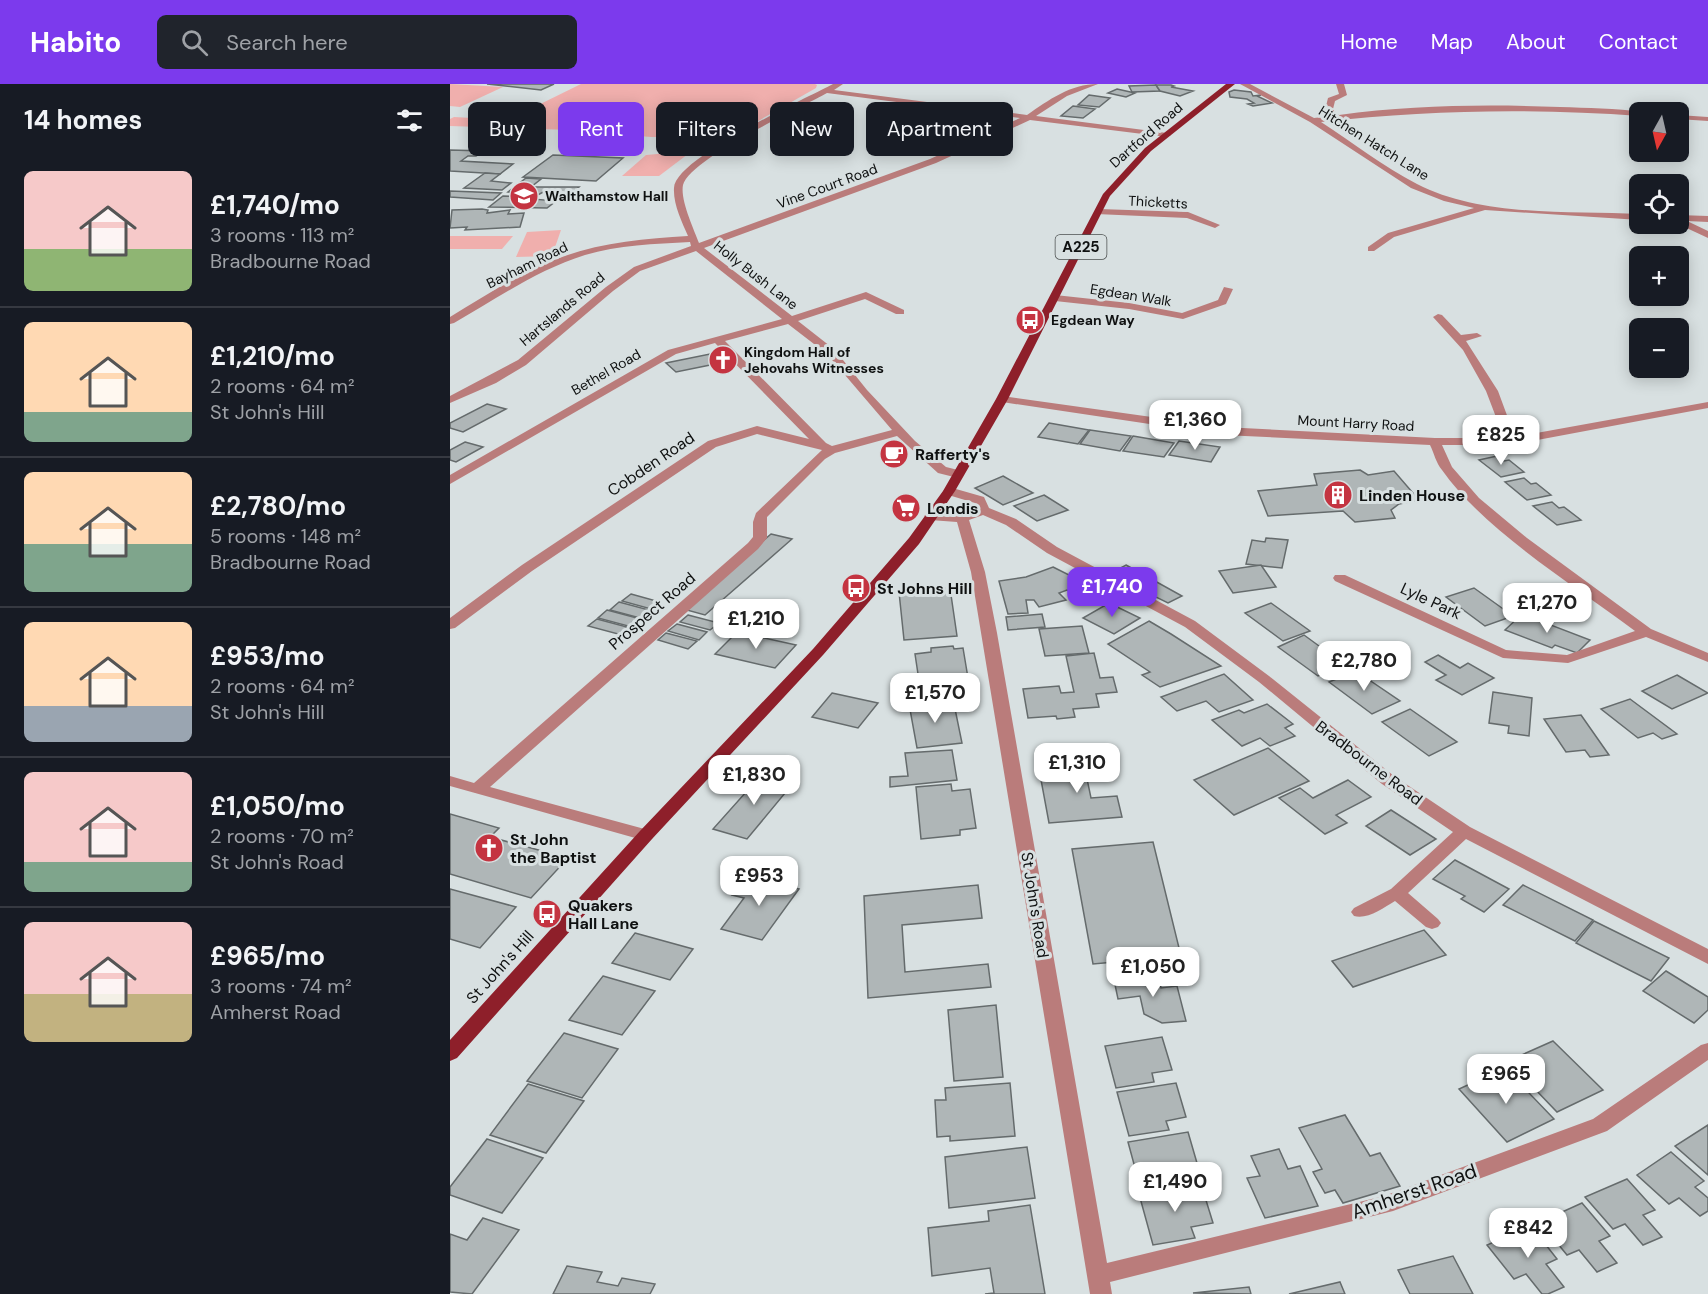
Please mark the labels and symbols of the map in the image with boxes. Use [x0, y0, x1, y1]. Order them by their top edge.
street label: Dartford Road [1106, 98, 1186, 172]
street label: Hitchen Hatch Lane [1315, 102, 1433, 184]
north arrow [1629, 102, 1689, 162]
street label: Vine Court Road [774, 159, 880, 213]
school or university icon: Walthamstow Hall [508, 180, 540, 212]
place label: Walthamstow Hall [545, 187, 668, 205]
street label: Thicketts [1128, 191, 1188, 213]
road number: A225 [1056, 235, 1106, 259]
street label: Holly Bush Lane [710, 237, 802, 313]
street label: Bayham Road [483, 238, 571, 292]
street label: Hartslands Road [516, 268, 608, 350]
street label: Egdean Walk [1089, 280, 1173, 310]
bus stop icon: Egdean Way [1014, 304, 1046, 336]
place label: Egdean Way [1051, 311, 1135, 329]
place label: Kingdom Hall of Jehovahs Witnesses [744, 343, 884, 377]
church icon: Kingdom Hall of Jehovahs Witnesses [707, 344, 739, 376]
street label: Bethel Road [568, 345, 644, 399]
pin: £1,360 [1146, 400, 1244, 451]
street label: Mount Harry Road [1297, 411, 1415, 435]
pin: £825 [1465, 415, 1537, 466]
street label: Cobden Road [603, 427, 699, 501]
cafe icon: Rafferty's [878, 438, 910, 470]
place label: Rafferty's [915, 444, 990, 465]
building icon: Linden House [1322, 479, 1354, 511]
place label: Linden House [1359, 485, 1465, 506]
supermarket icon: Londis [890, 492, 922, 524]
place label: Londis [927, 498, 979, 519]
pin: £1,740 [1063, 567, 1161, 618]
street label: Prospect Road [604, 568, 700, 654]
bus stop icon: St Johns Hill [840, 572, 872, 604]
place label: St Johns Hill [877, 578, 972, 599]
street label: Lyle Park [1397, 578, 1465, 624]
pin: £1,270 [1498, 583, 1596, 634]
pin: £1,210 [707, 599, 805, 650]
pin: £2,780 [1315, 641, 1413, 692]
pin: £1,570 [886, 673, 984, 724]
street label: Bradbourne Road [1311, 716, 1427, 810]
pin: £1,310 [1028, 743, 1126, 794]
pin: £1,830 [705, 755, 803, 806]
place label: St John the Baptist [510, 829, 597, 868]
church icon: St John the Baptist [473, 832, 505, 864]
street label: St John's Road [1016, 851, 1054, 959]
pin: £953 [723, 856, 795, 907]
place label: Quakers Hall Lane [568, 895, 639, 934]
bus stop icon: Quakers Hall Lane [531, 898, 563, 930]
street label: St John's Hill [462, 926, 538, 1008]
pin: £1,050 [1104, 947, 1202, 998]
pin: £965 [1470, 1054, 1542, 1105]
street label: Amherst Road [1348, 1157, 1480, 1225]
pin: £1,490 [1126, 1162, 1224, 1213]
pin: £842 [1492, 1208, 1564, 1259]

